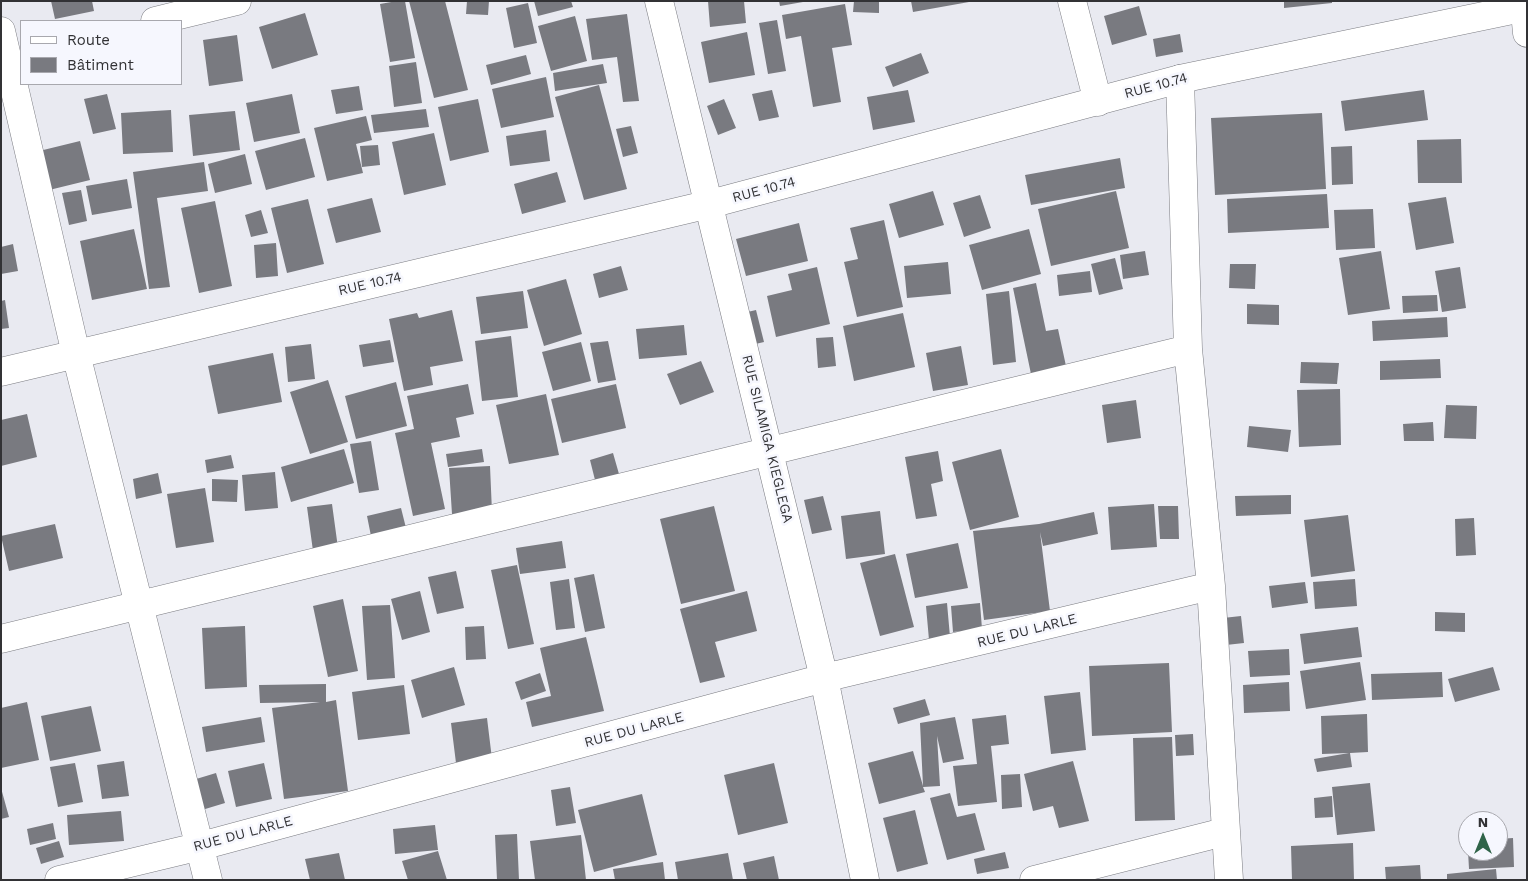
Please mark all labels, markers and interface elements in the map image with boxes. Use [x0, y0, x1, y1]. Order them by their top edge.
legend [20, 20, 182, 85]
text: Route [67, 31, 110, 49]
text: Bâtiment [67, 56, 134, 74]
street label: RUE 10.74 [1123, 70, 1189, 102]
street label: RUE 10.74 [731, 174, 797, 206]
street label: RUE 10.74 [337, 269, 403, 299]
street label: RUE SILAMIGA KIEGLEGA [738, 353, 796, 525]
street label: RUE DU LARLE [976, 611, 1078, 651]
street label: RUE DU LARLE [583, 709, 685, 751]
north arrow [1458, 811, 1508, 861]
street label: RUE DU LARLE [192, 813, 294, 855]
text: N [1478, 814, 1488, 830]

